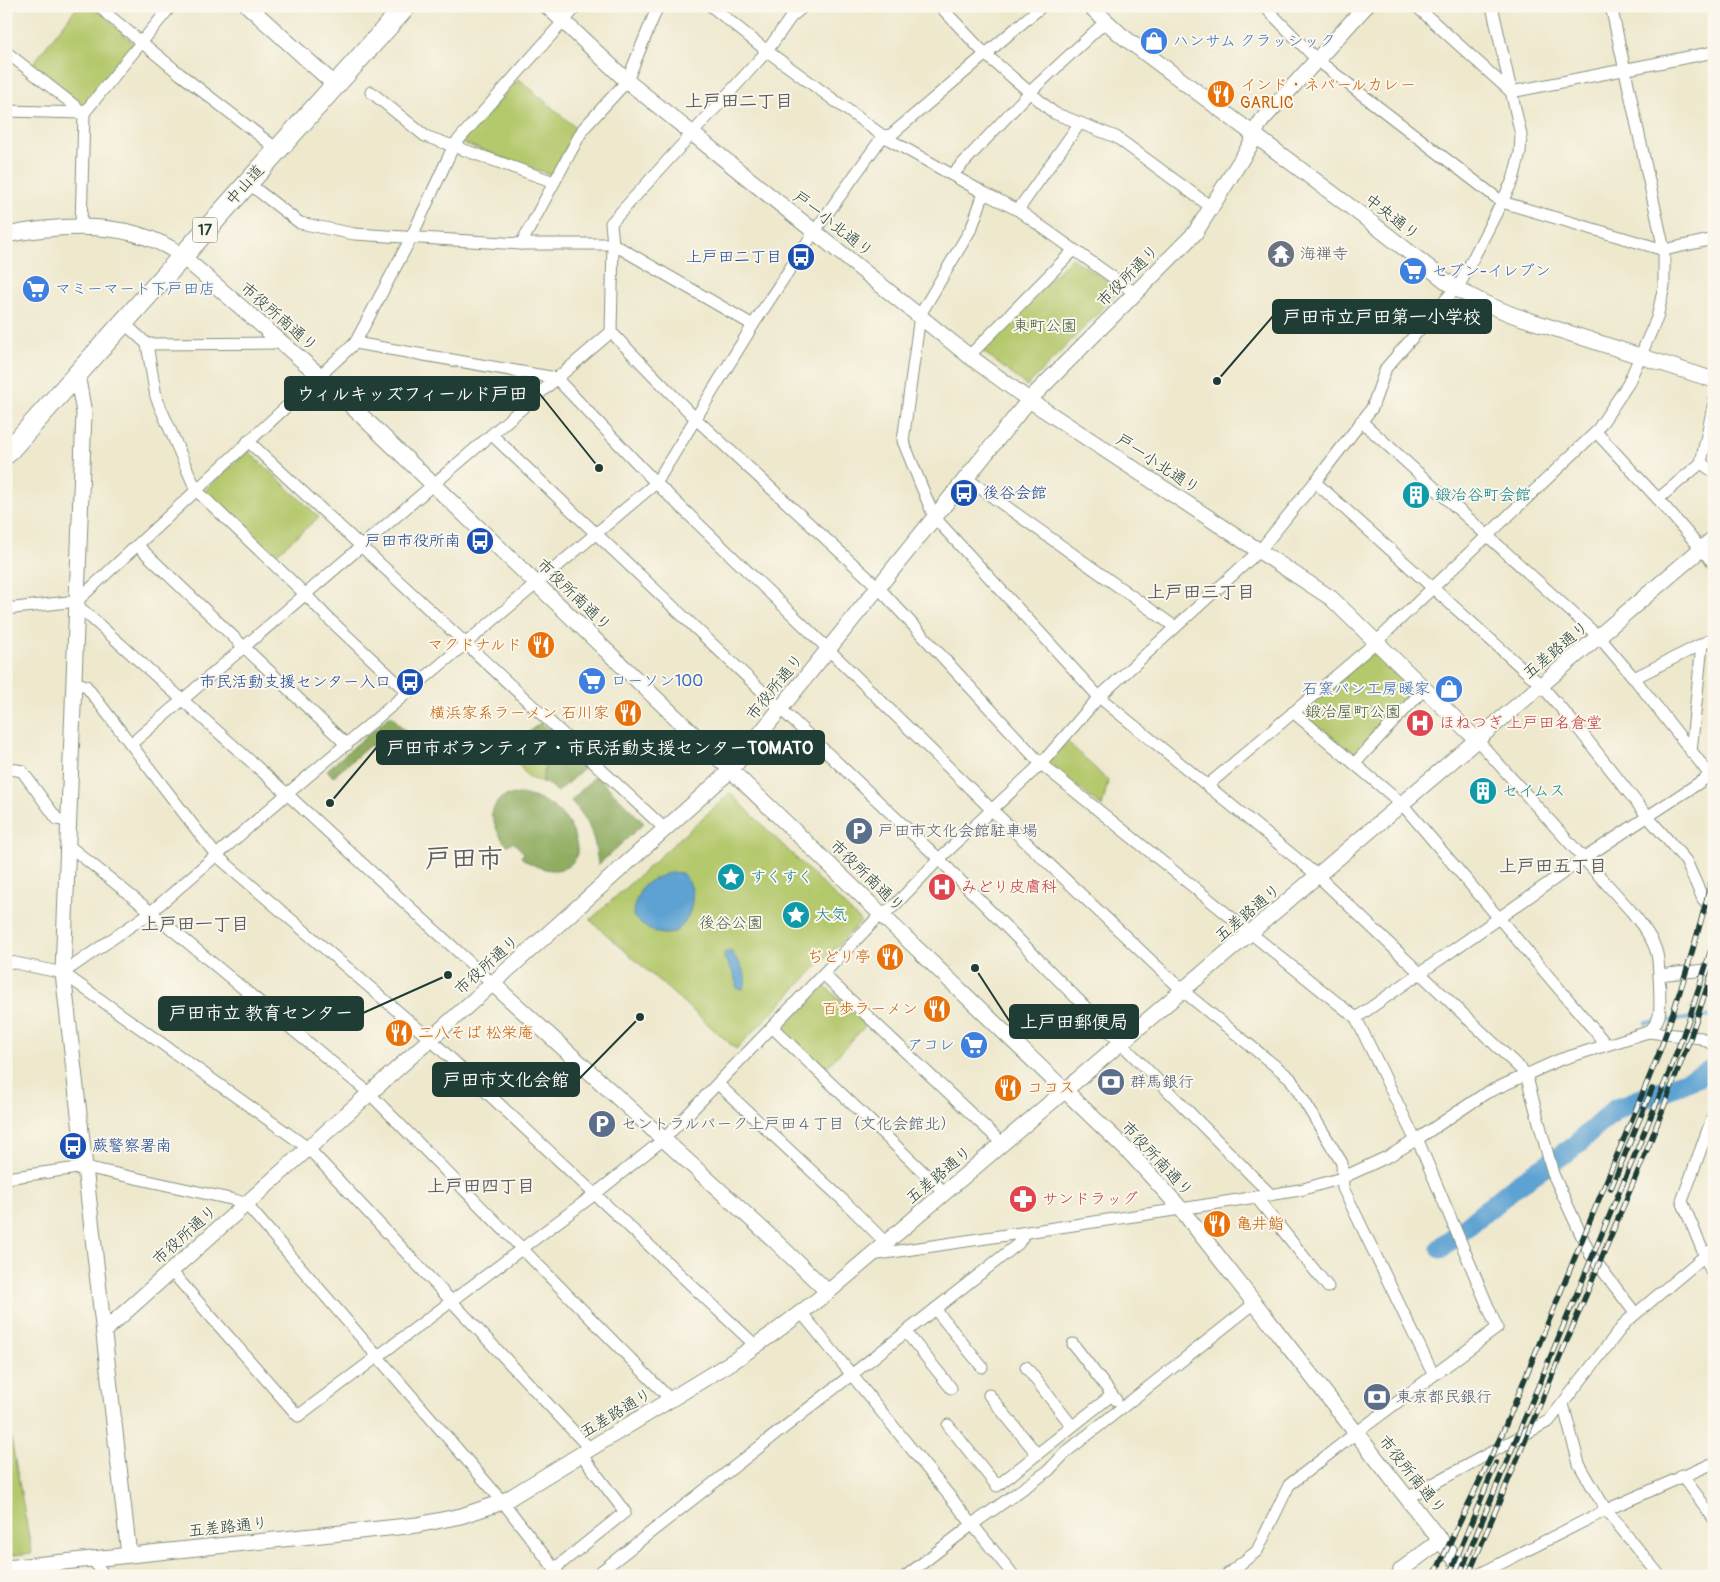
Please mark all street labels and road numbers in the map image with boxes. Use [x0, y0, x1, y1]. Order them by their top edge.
street label: 中山道 [222, 160, 268, 210]
street label: 戸一小北通り [789, 187, 877, 261]
street label: 中央通り [1361, 189, 1423, 245]
road number: 17 [192, 218, 218, 242]
street label: 市役所通り [1093, 241, 1163, 311]
street label: 市役所南通り [236, 278, 322, 356]
street label: 戸一小北通り [1112, 429, 1204, 499]
street label: 市役所南通り [533, 554, 615, 636]
street label: 五差路通り [1519, 617, 1593, 683]
street label: 市役所通り [742, 650, 808, 724]
street label: 市役所南通り [826, 835, 908, 917]
street label: 五差路通り [1211, 880, 1285, 946]
street label: 市役所通り [451, 931, 523, 999]
street label: 市役所南通り [1117, 1117, 1197, 1201]
street label: 五差路通り [902, 1142, 976, 1208]
street label: 市役所通り [149, 1201, 221, 1269]
street label: 五差路通り [577, 1384, 655, 1442]
street label: 市役所南通り [1374, 1431, 1450, 1519]
street label: 五差路通り [187, 1513, 269, 1541]

